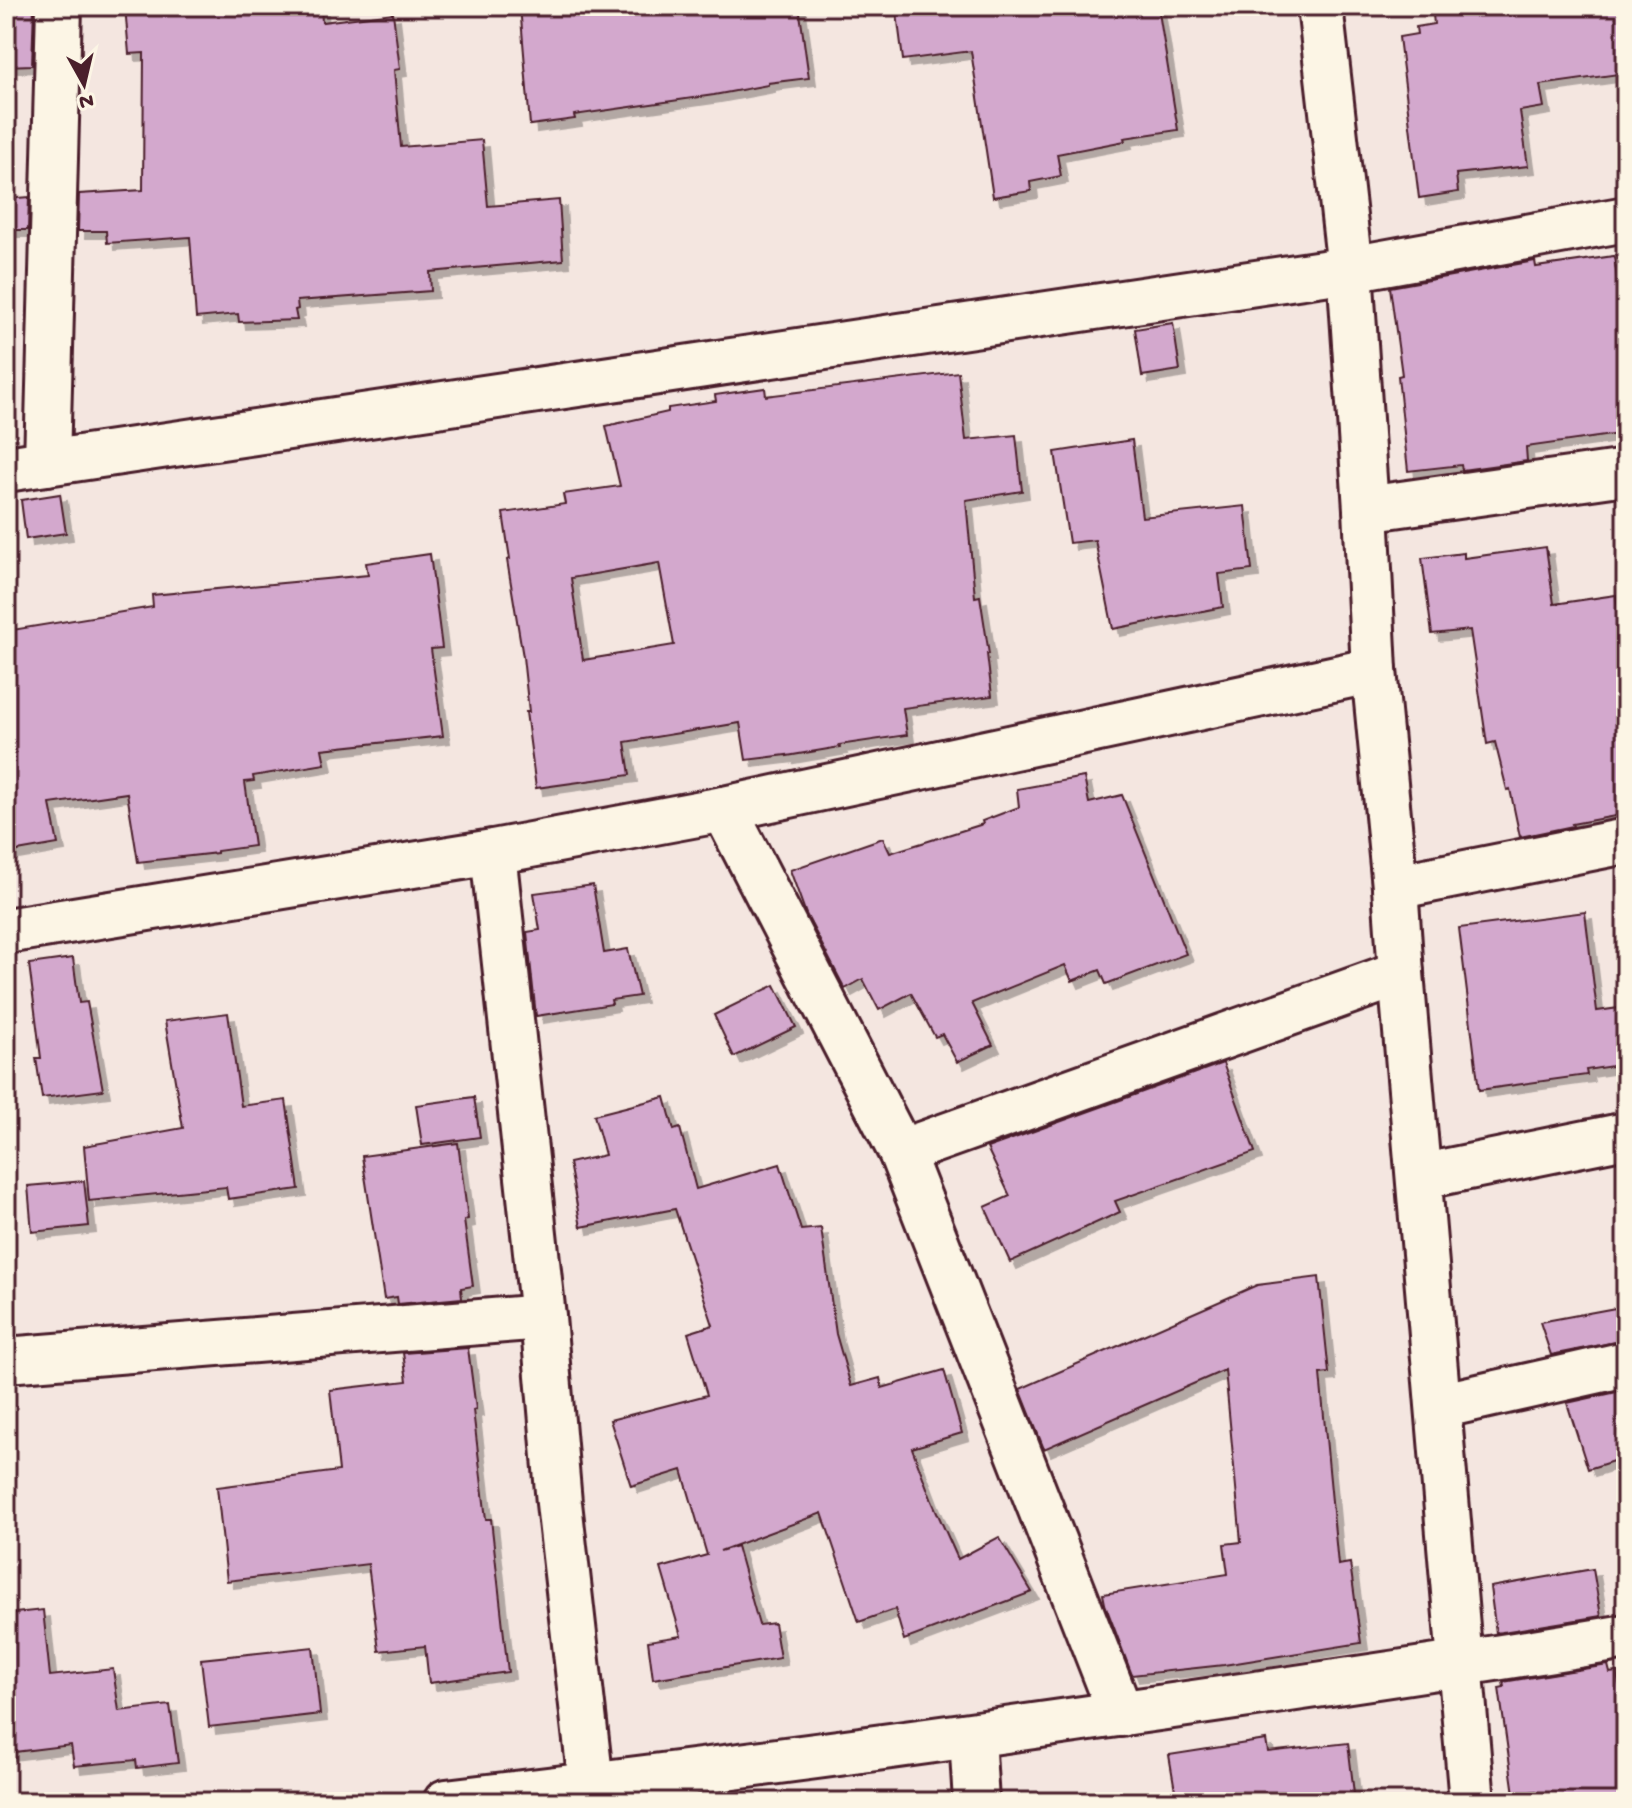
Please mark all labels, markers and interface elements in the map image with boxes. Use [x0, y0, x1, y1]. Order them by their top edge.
north arrow [44, 44, 124, 124]
text: N [77, 86, 95, 114]

